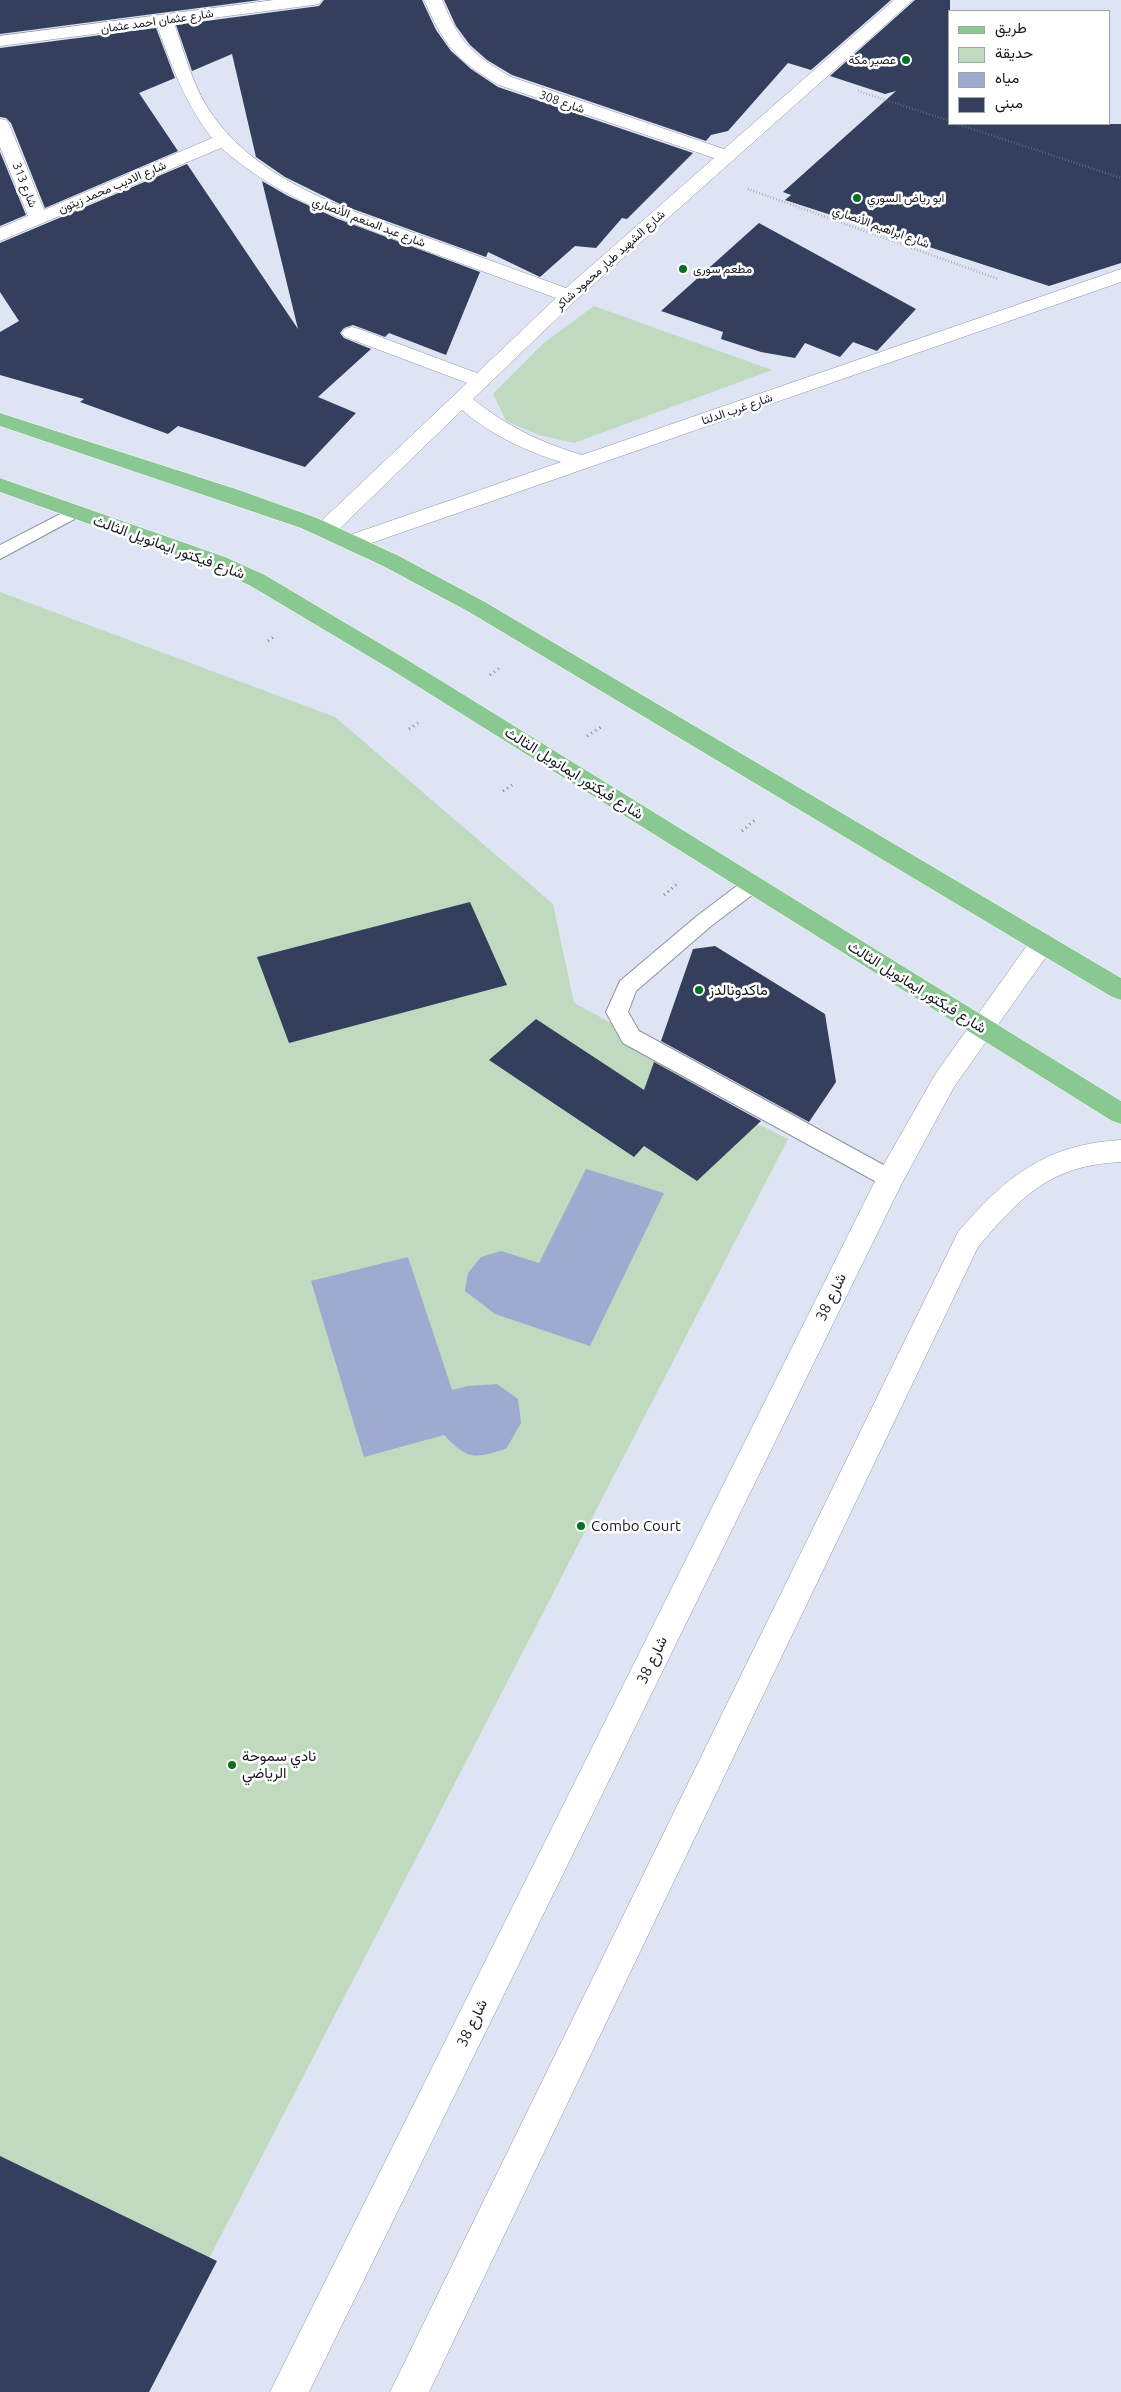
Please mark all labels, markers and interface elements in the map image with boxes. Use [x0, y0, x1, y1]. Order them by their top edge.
street label: شارع عثمان احمد عثمان [100, 6, 214, 36]
legend [948, 10, 1111, 125]
text: طريق [995, 19, 1027, 36]
text: حديقة [995, 44, 1033, 61]
place label: عصير مكة [849, 53, 896, 67]
marker: عصير مكة [900, 54, 912, 66]
text: مياه [995, 69, 1019, 86]
street label: شارع 308 [537, 88, 587, 116]
text: مبنى [995, 94, 1023, 111]
street label: شارع الاديب محمد زيتون [56, 158, 168, 216]
street label: شارع 313 [9, 160, 41, 210]
place label: ابو رياض السوري [867, 191, 944, 205]
marker: ابو رياض السوري [851, 192, 863, 204]
street label: شارع عبد المنعم الأنصاري [310, 194, 428, 250]
street label: شارع ابراهيم الأنصاري [831, 203, 931, 251]
street label: شارع الشهيد طيار محمود شاكر [552, 207, 668, 313]
place label: مطعم سورى [693, 262, 752, 276]
marker: مطعم سورى [677, 263, 689, 275]
street label: شارع غرب الدلتا [700, 390, 774, 428]
street label: شارع فيكتور ايمانويل الثالث [91, 511, 247, 583]
street label: شارع فيكتور ايمانويل الثالث [501, 723, 647, 823]
street label: شارع فيكتور ايمانويل الثالث [844, 937, 990, 1037]
place label: ماكدونالدز [709, 981, 768, 999]
marker: ماكدونالدز [693, 984, 705, 996]
street label: شارع 38 [812, 1270, 850, 1324]
place label: Combo Court [591, 1517, 681, 1535]
marker: Combo Court [575, 1520, 587, 1532]
street label: شارع 38 [633, 1633, 671, 1687]
place label: نادي سموحة الرياضي [242, 1747, 316, 1782]
marker: نادي سموحة الرياضي [226, 1759, 238, 1771]
street label: شارع 38 [453, 1996, 491, 2050]

